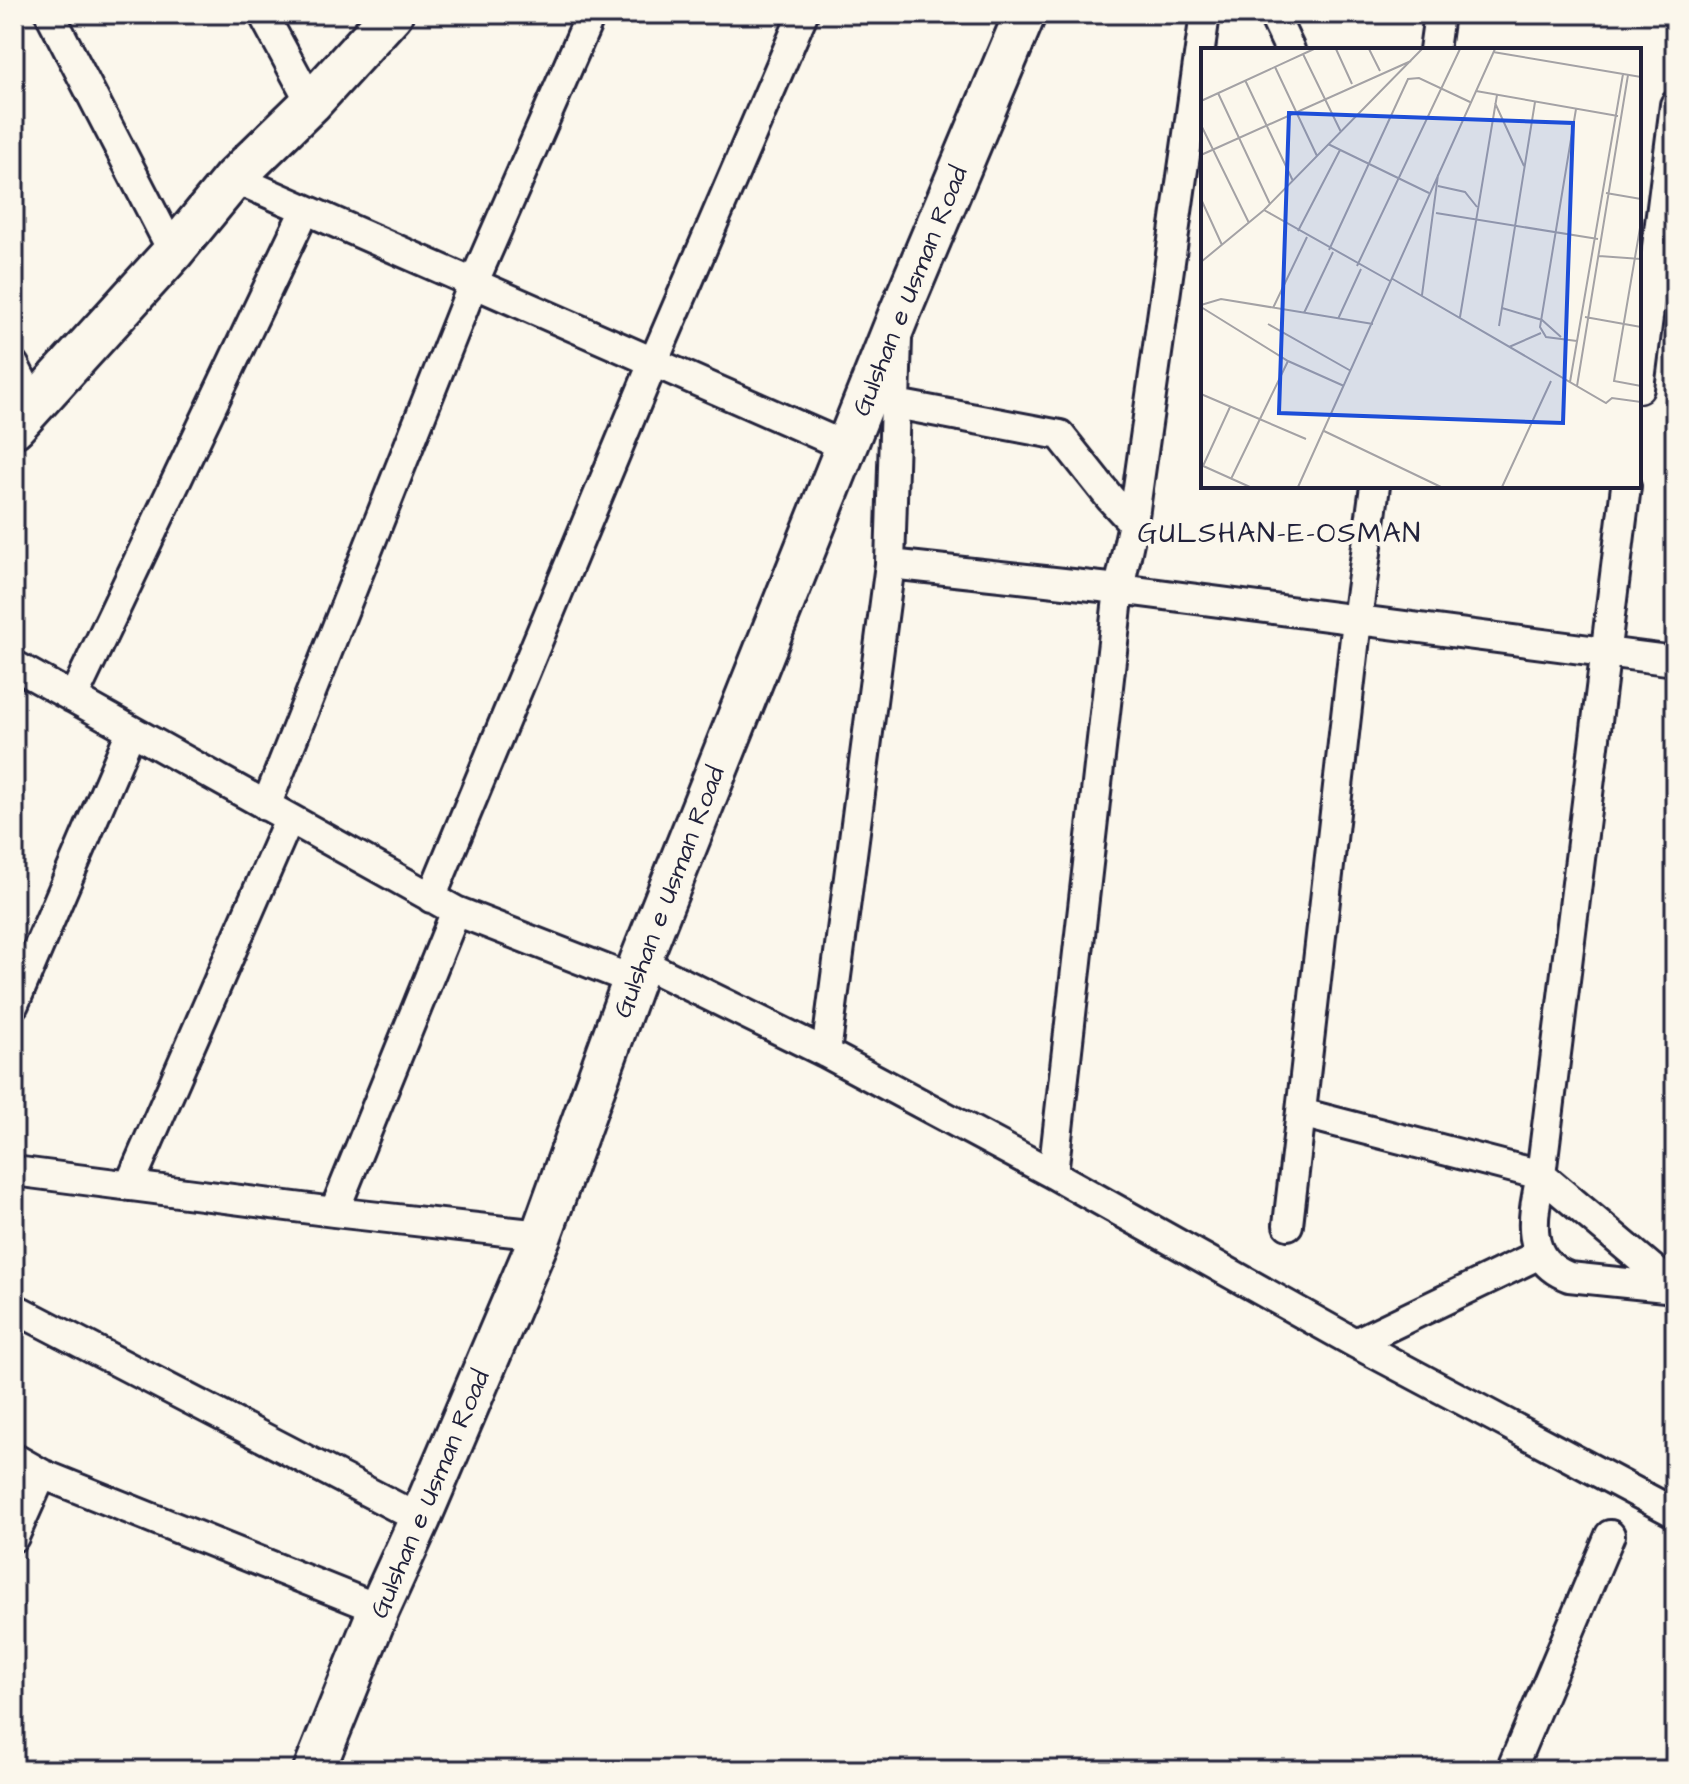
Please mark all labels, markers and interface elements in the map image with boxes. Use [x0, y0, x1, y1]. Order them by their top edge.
inset map [1201, 48, 1641, 488]
street label: Gulshan e Usman Road [843, 161, 977, 421]
district label: GULSHAN-E-OSMAN [1138, 514, 1422, 553]
street label: Gulshan e Usman Road [604, 761, 734, 1023]
street label: Gulshan e Usman Road [361, 1364, 499, 1624]

